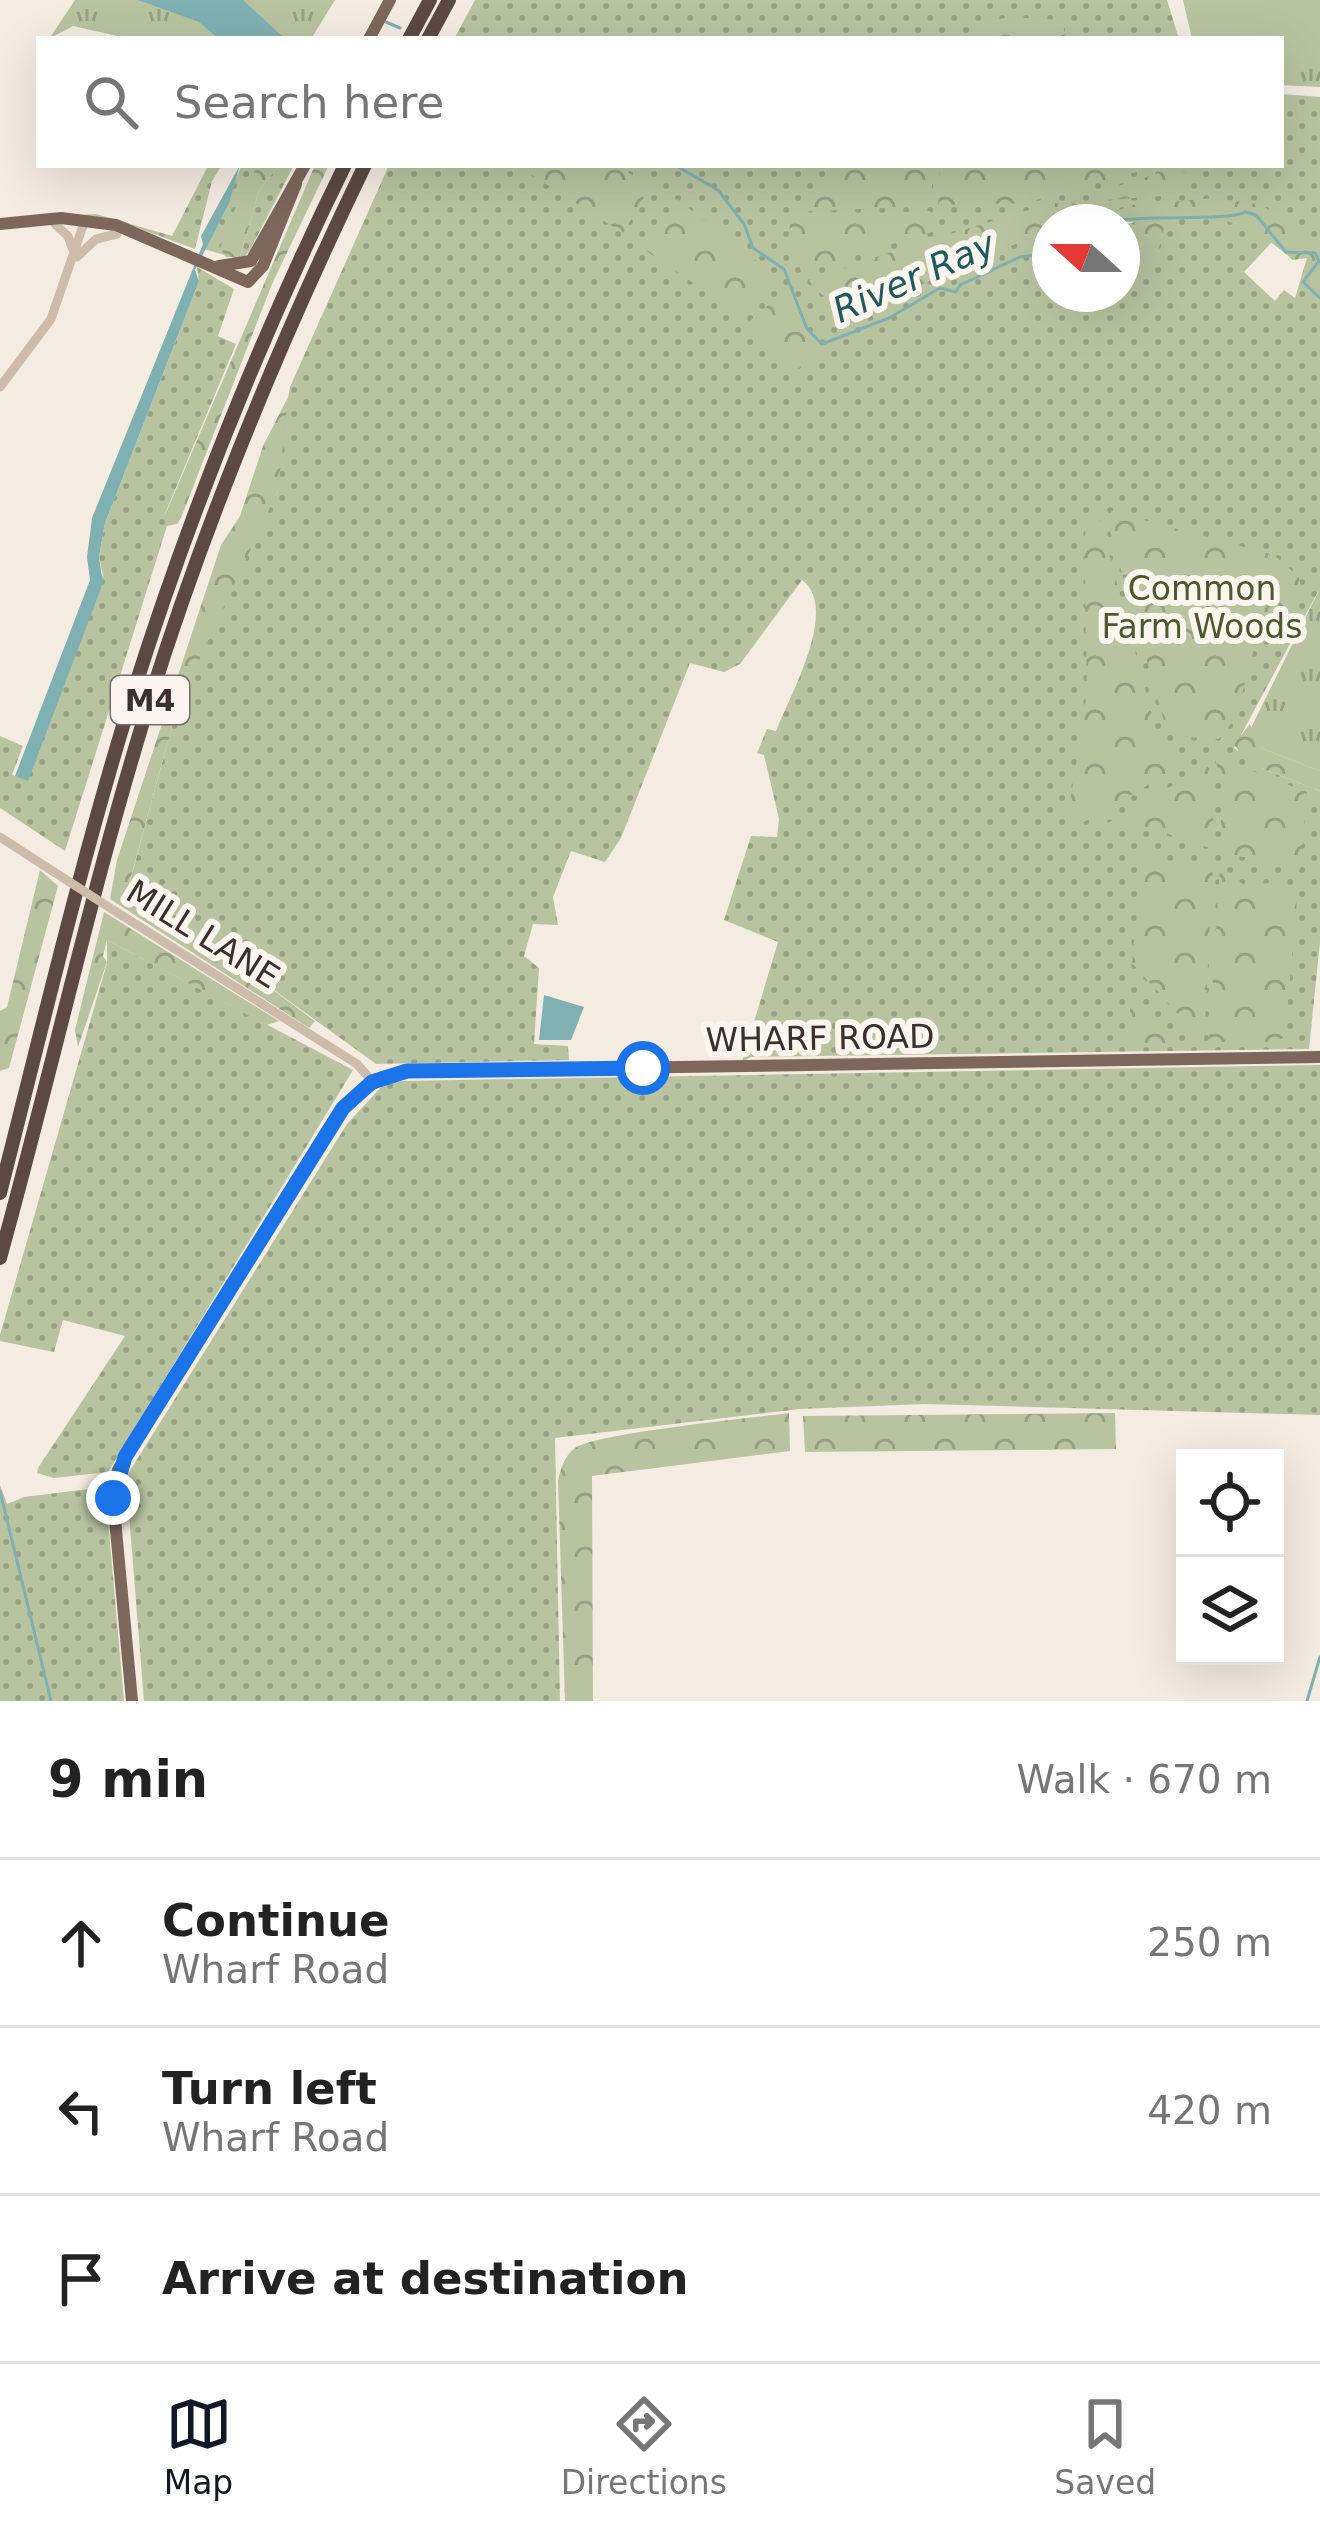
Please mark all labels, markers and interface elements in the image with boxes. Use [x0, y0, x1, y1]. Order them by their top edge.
search box [36, 36, 1284, 168]
icon: search [78, 69, 144, 135]
text: Search here [174, 76, 444, 129]
north arrow [1032, 204, 1140, 312]
water label: River Ray [827, 223, 1002, 331]
park label: Common Farm Woods [1101, 569, 1303, 646]
road number: M4 [111, 676, 189, 724]
street label: MILL LANE [119, 872, 287, 996]
street label: WHARF ROAD [705, 1017, 935, 1059]
route start [616, 1041, 670, 1095]
map controls [1176, 1449, 1284, 1665]
button: locate [1176, 1449, 1284, 1557]
route end [86, 1471, 140, 1525]
button: layers [1176, 1557, 1284, 1665]
text: 9 min [48, 1750, 208, 1809]
text: Walk · 670 m [1017, 1757, 1272, 1802]
text: Continue [162, 1894, 390, 1947]
icon: ahead [48, 1910, 114, 1976]
text: 250 m [1147, 1920, 1272, 1965]
text: Wharf Road [162, 1947, 389, 1992]
text: Turn left [162, 2062, 377, 2115]
icon: left [48, 2078, 114, 2144]
text: 420 m [1147, 2088, 1272, 2133]
text: Wharf Road [162, 2115, 389, 2160]
icon: arrive [48, 2246, 114, 2312]
text: Arrive at destination [162, 2252, 688, 2305]
tab: Map [164, 2391, 233, 2502]
tab: Directions [561, 2391, 727, 2502]
tab: Saved [1054, 2391, 1156, 2502]

